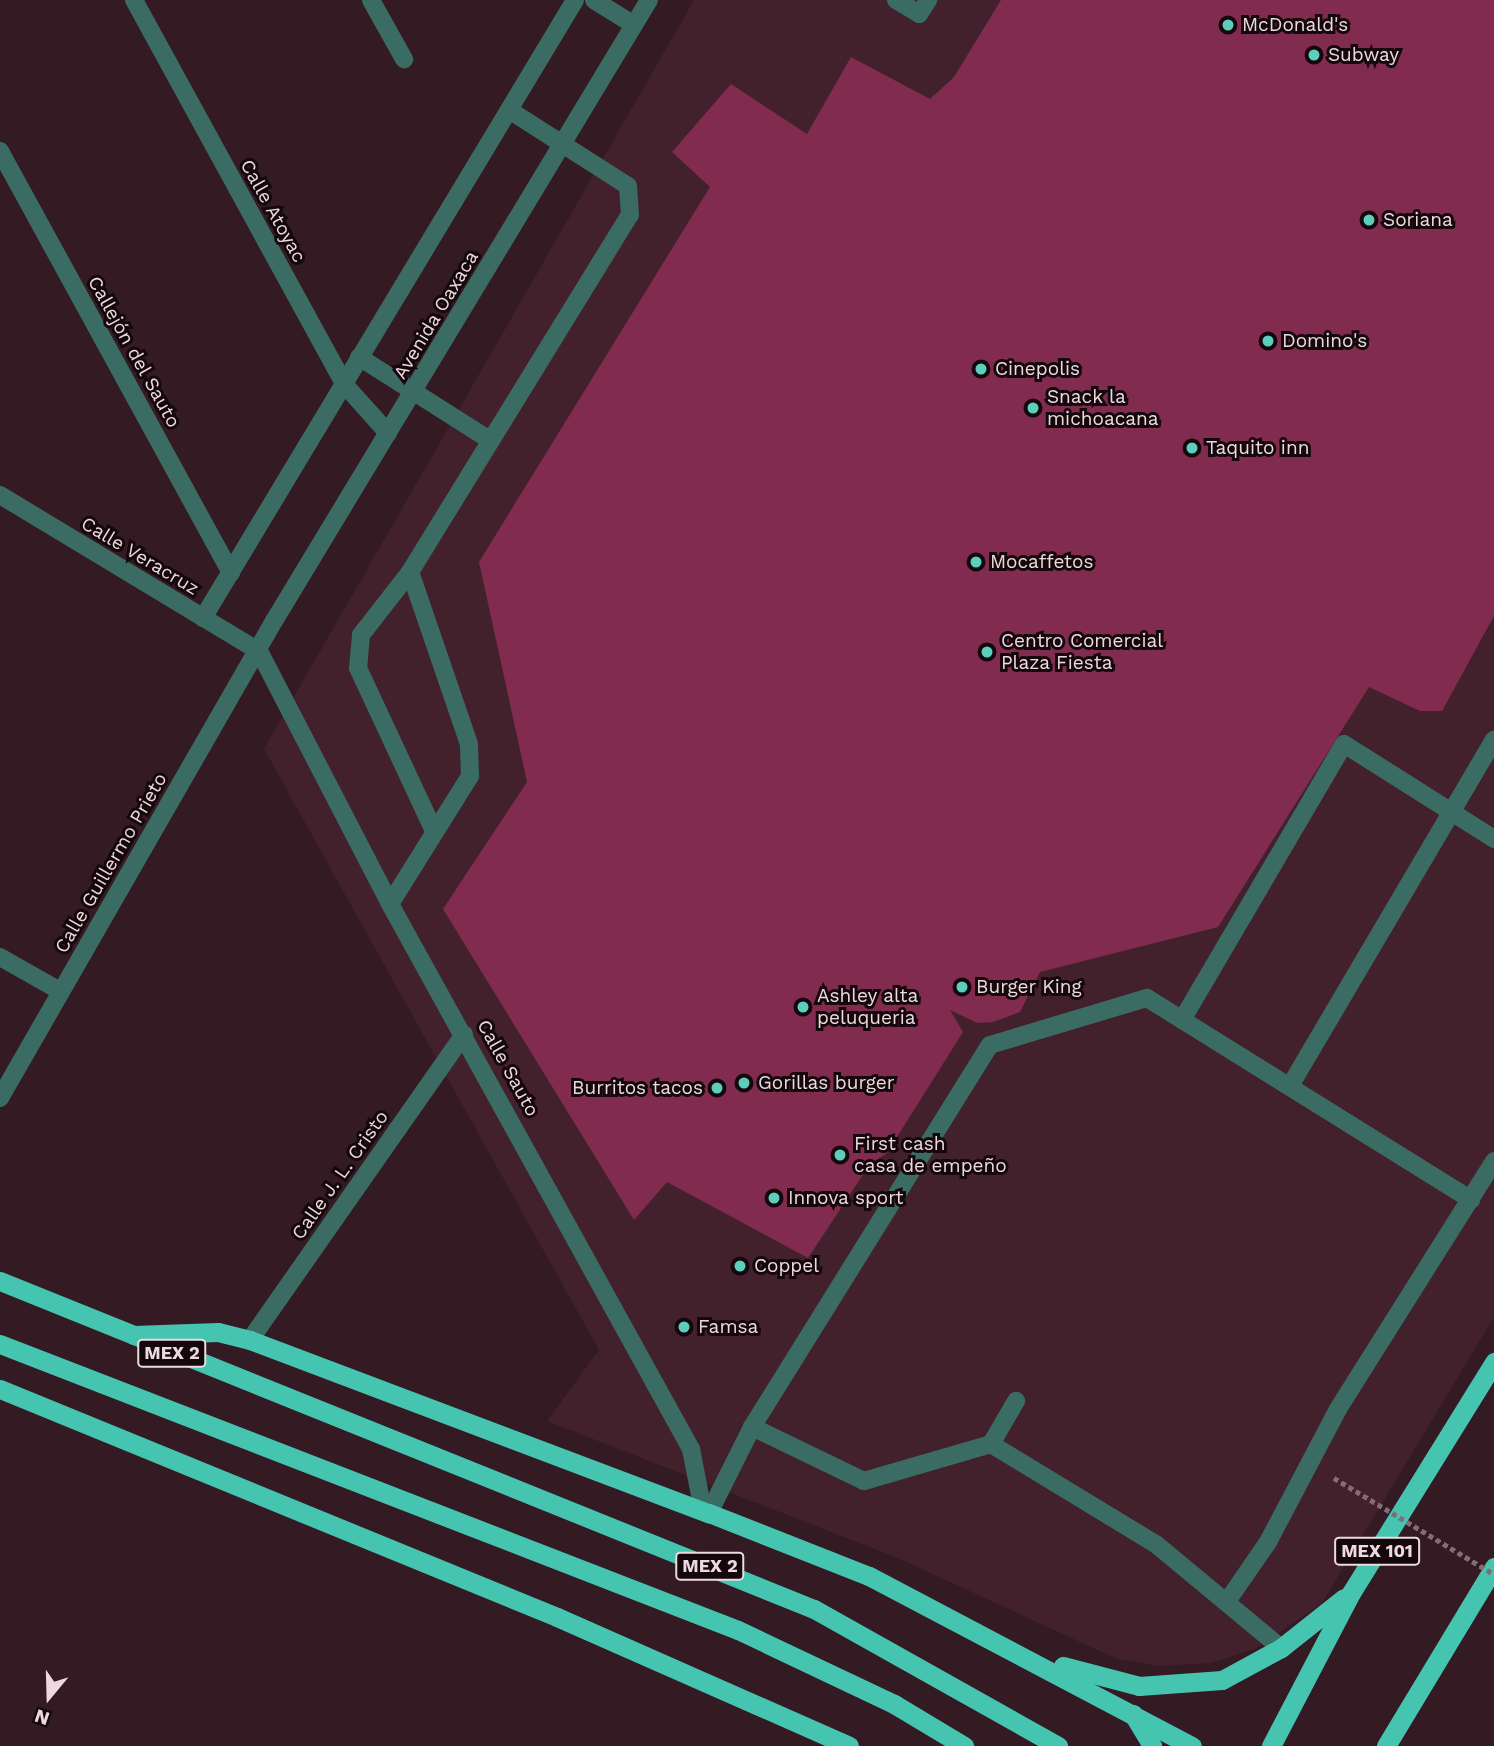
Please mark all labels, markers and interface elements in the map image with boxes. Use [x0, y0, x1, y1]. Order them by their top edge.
place label: McDonald's [1242, 14, 1348, 36]
marker: McDonald's [1220, 17, 1236, 33]
place label: Subway [1328, 44, 1399, 66]
marker: Subway [1306, 47, 1322, 63]
street label: Calle Atoyac [235, 155, 311, 267]
place label: Soriana [1383, 209, 1453, 231]
marker: Soriana [1361, 212, 1377, 228]
street label: Avenida Oaxaca [389, 247, 483, 383]
street label: Callejón del Sauto [83, 272, 185, 432]
place label: Domino's [1282, 330, 1367, 352]
marker: Domino's [1260, 333, 1276, 349]
place label: Cinepolis [995, 358, 1080, 380]
marker: Cinepolis [973, 361, 989, 377]
place label: Snack la michoacana [1047, 386, 1159, 430]
marker: Snack la michoacana [1025, 400, 1041, 416]
place label: Taquito inn [1206, 437, 1309, 459]
marker: Taquito inn [1184, 440, 1200, 456]
street label: Calle Veracruz [77, 512, 203, 600]
place label: Mocaffetos [990, 551, 1093, 573]
marker: Mocaffetos [968, 554, 984, 570]
place label: Centro Comercial Plaza Fiesta [1001, 630, 1163, 674]
marker: Centro Comercial Plaza Fiesta [979, 644, 995, 660]
street label: Calle Guillermo Prieto [50, 769, 172, 957]
place label: Burger King [976, 976, 1082, 998]
marker: Burger King [954, 979, 970, 995]
place label: Ashley alta peluqueria [817, 985, 919, 1029]
marker: Ashley alta peluqueria [795, 999, 811, 1015]
street label: Calle Sauto [472, 1016, 544, 1120]
place label: Gorillas burger [758, 1072, 895, 1094]
marker: Gorillas burger [736, 1075, 752, 1091]
place label: Burritos tacos [572, 1077, 703, 1099]
marker: Burritos tacos [709, 1080, 725, 1096]
street label: Calle J. L. Cristo [287, 1106, 393, 1244]
place label: First cash casa de empeño [854, 1133, 1007, 1177]
marker: First cash casa de empeño [832, 1147, 848, 1163]
place label: Innova sport [788, 1187, 904, 1209]
marker: Innova sport [766, 1190, 782, 1206]
place label: Coppel [754, 1255, 819, 1277]
marker: Coppel [732, 1258, 748, 1274]
place label: Famsa [698, 1316, 758, 1338]
marker: Famsa [676, 1319, 692, 1335]
road number: MEX 2 [137, 1338, 207, 1368]
road number: MEX 101 [1333, 1536, 1421, 1566]
road number: MEX 2 [675, 1552, 745, 1581]
north arrow [14, 1662, 84, 1732]
text: N [32, 1704, 52, 1730]

